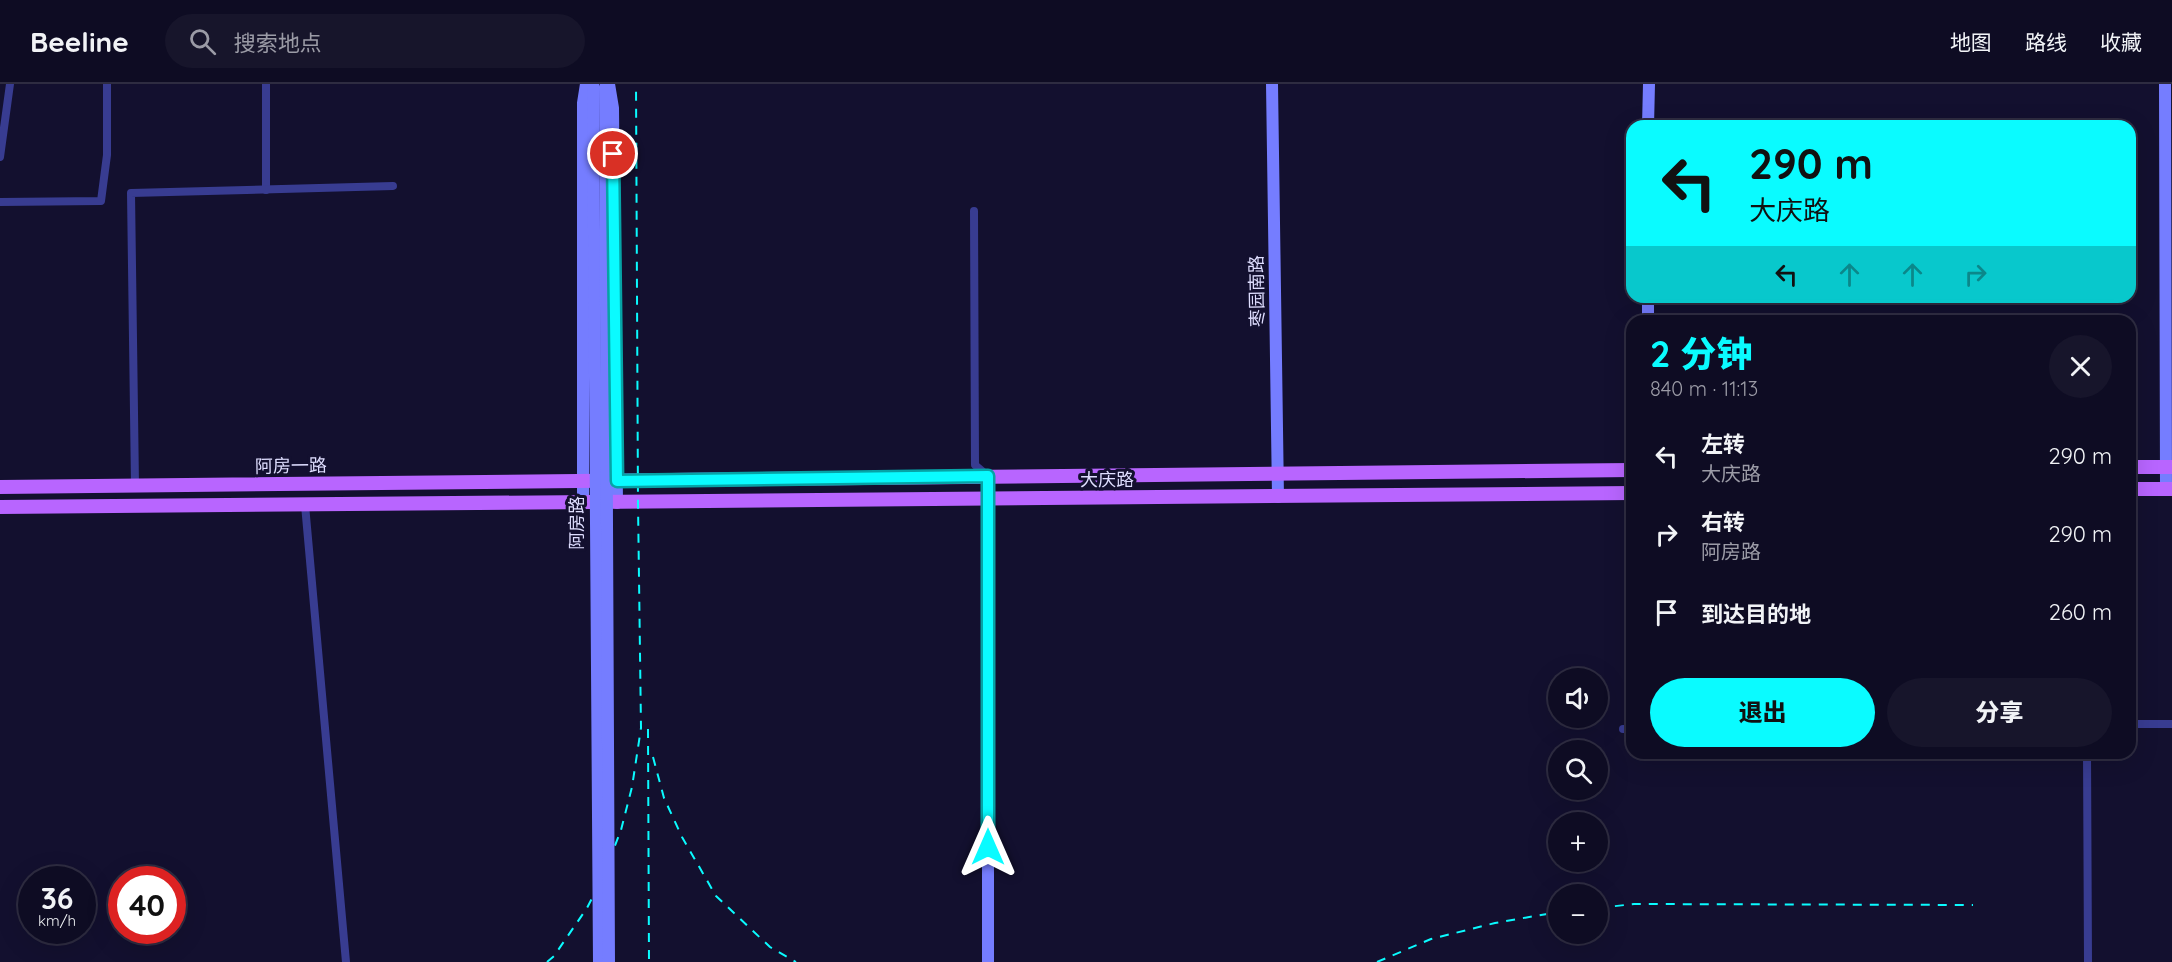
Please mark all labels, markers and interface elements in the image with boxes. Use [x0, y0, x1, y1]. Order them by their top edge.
search box [165, 14, 585, 68]
text: Beeline [30, 24, 129, 59]
icon: search [186, 25, 219, 58]
text: 搜索地点 [234, 29, 322, 57]
text: 地图 [1950, 29, 1992, 55]
text: 路线 [2025, 29, 2067, 55]
text: 收藏 [2100, 29, 2142, 55]
pin [587, 128, 638, 179]
icon: arrive [596, 137, 629, 170]
text: 290 m [1749, 137, 1873, 190]
icon: left [1650, 144, 1728, 222]
text: 大庆路 [1749, 193, 1830, 227]
street label: 枣园南路 [1244, 255, 1269, 327]
icon: left [1770, 258, 1803, 291]
icon: ahead [1833, 258, 1866, 291]
icon: ahead [1896, 258, 1929, 291]
icon: right [1959, 258, 1992, 291]
text: 2 分钟 [1650, 331, 1753, 376]
button: close [2049, 335, 2112, 398]
text: 840 m · 11:13 [1650, 376, 1758, 401]
text: 左转 [1701, 430, 1745, 458]
icon: left [1650, 440, 1683, 473]
text: 290 m [2048, 442, 2112, 470]
street label: 阿房一路 [255, 453, 327, 478]
text: 大庆路 [1701, 461, 1761, 486]
street label: 大庆路 [1080, 468, 1134, 491]
street label: 阿房路 [565, 496, 588, 550]
text: 右转 [1701, 508, 1745, 536]
icon: right [1650, 518, 1683, 551]
text: 290 m [2048, 520, 2112, 548]
text: 阿房路 [1701, 539, 1761, 564]
icon: arrive [1650, 596, 1683, 629]
text: 260 m [2049, 598, 2112, 626]
text: 到达目的地 [1701, 600, 1811, 628]
map controls [1548, 668, 1608, 944]
button: sound [1548, 668, 1608, 728]
button: 退出 [1650, 678, 1875, 747]
button: 分享 [1887, 678, 2112, 747]
button: search [1548, 740, 1608, 800]
button: + [1548, 812, 1608, 872]
position arrow [956, 815, 1020, 879]
speed limit sign: 40 [108, 866, 186, 944]
text: 36 [41, 879, 73, 917]
button: − [1548, 884, 1608, 944]
text: km/h [38, 911, 76, 930]

